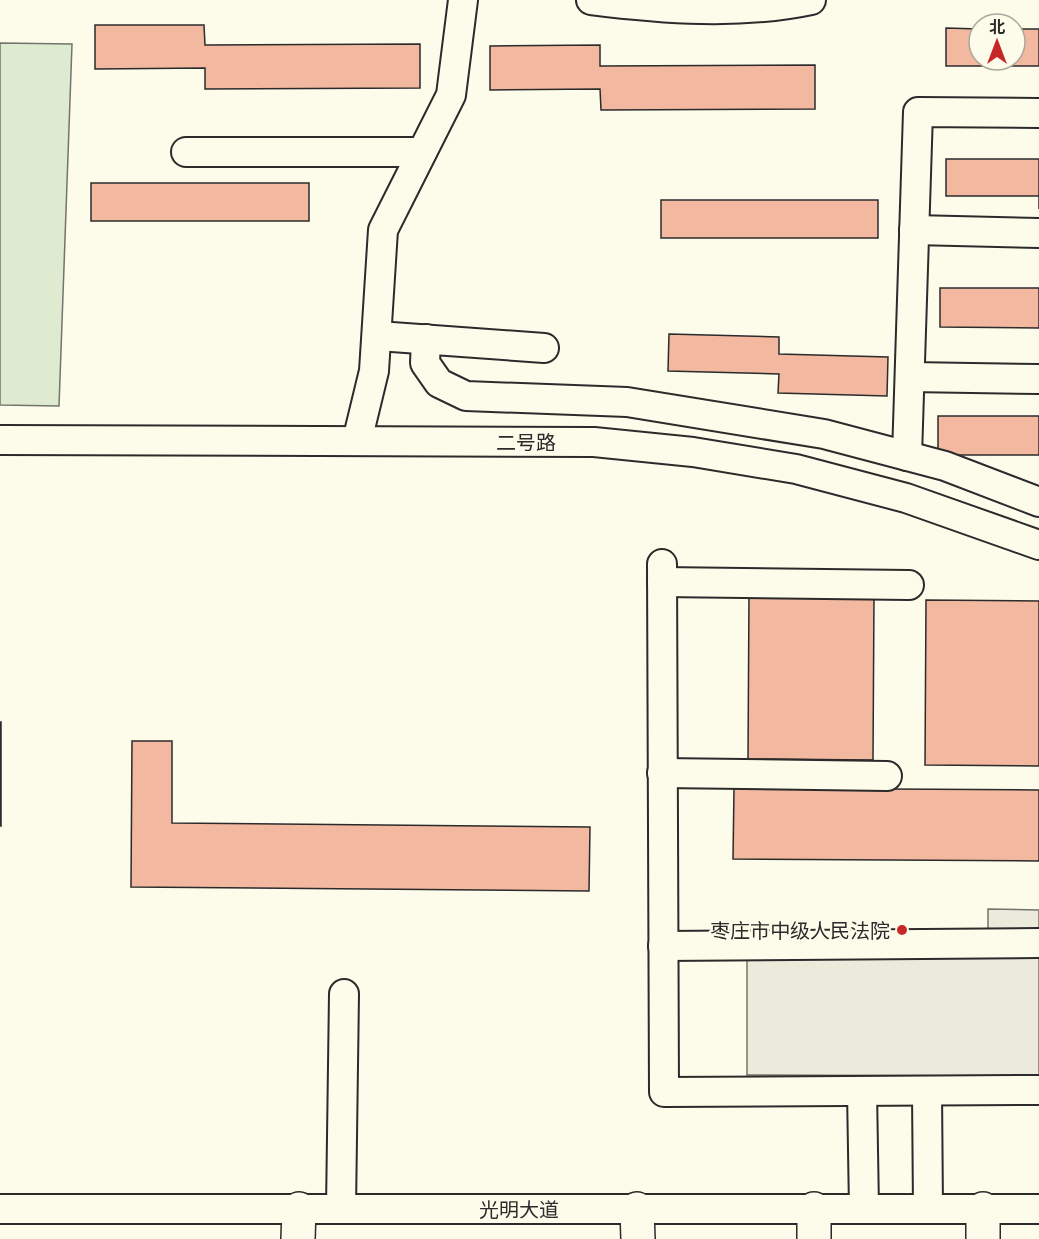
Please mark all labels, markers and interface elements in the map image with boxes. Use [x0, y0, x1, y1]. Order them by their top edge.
north arrow [967, 12, 1027, 72]
text: 北 [989, 16, 1005, 38]
street label: 二号路 [496, 429, 556, 456]
place label: 枣庄市中级人民法院 [710, 917, 890, 944]
marker: 枣庄市中级人民法院 [895, 923, 909, 937]
street label: 光明大道 [479, 1196, 559, 1223]

